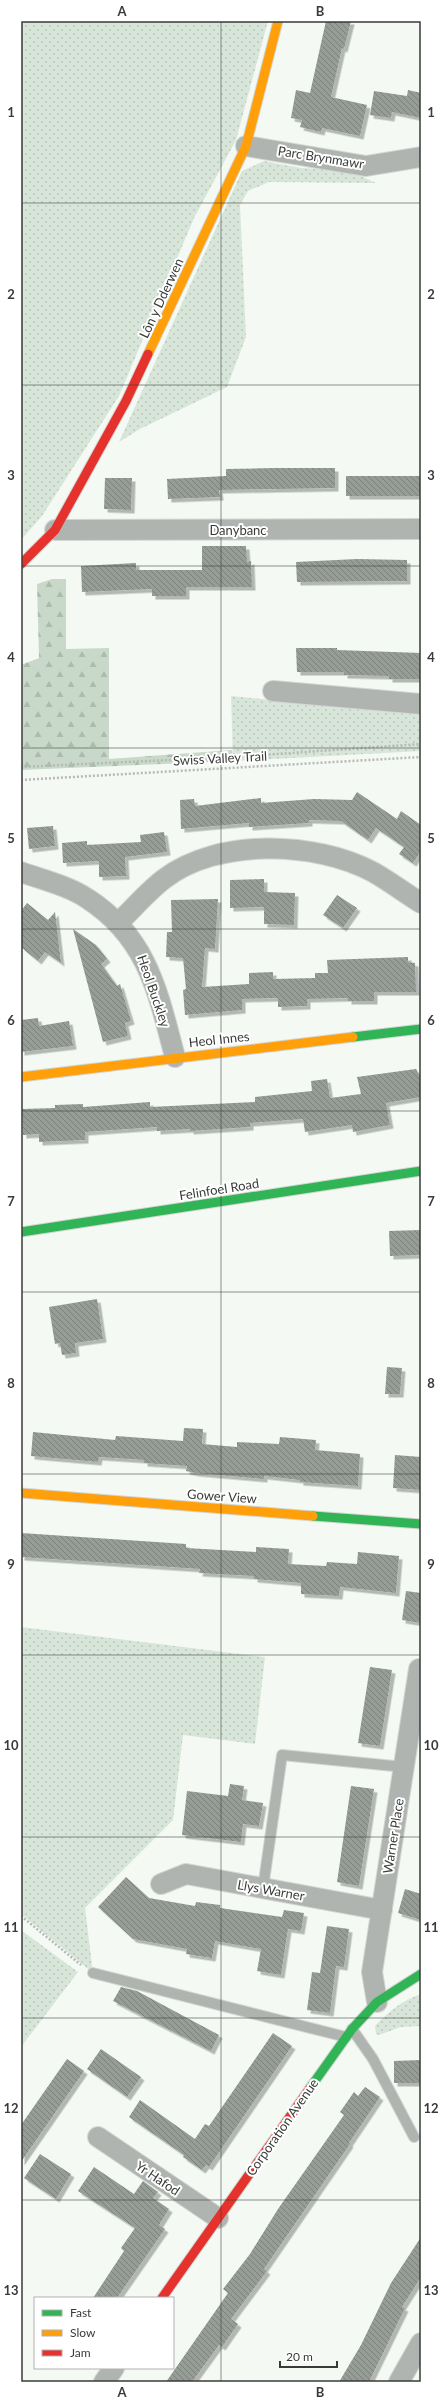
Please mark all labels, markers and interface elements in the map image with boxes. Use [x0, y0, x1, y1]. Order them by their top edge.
text: A [116, 3, 127, 19]
text: B [316, 3, 325, 19]
text: 1 [7, 104, 15, 120]
text: 1 [427, 104, 435, 120]
street label: Parc Brynmawr [277, 142, 366, 172]
street label: Lôn y Dderwen [135, 255, 187, 341]
text: 2 [7, 286, 15, 302]
text: 2 [427, 286, 435, 302]
text: 3 [7, 467, 15, 483]
text: 3 [427, 467, 435, 483]
street label: Danybanc [209, 522, 267, 538]
text: 4 [7, 649, 15, 665]
text: 4 [427, 649, 435, 665]
street label: Swiss Valley Trail [173, 748, 267, 768]
text: 5 [7, 830, 15, 846]
text: 5 [427, 830, 435, 846]
street label: Heol Buckley [134, 953, 174, 1029]
text: 6 [7, 1012, 15, 1028]
text: 6 [427, 1012, 435, 1028]
street label: Heol Innes [188, 1028, 250, 1050]
street label: Felinfoel Road [178, 1175, 260, 1203]
text: 7 [7, 1193, 15, 1209]
text: 7 [427, 1193, 435, 1209]
text: 8 [7, 1375, 15, 1391]
text: 8 [427, 1375, 435, 1391]
street label: Gower View [187, 1486, 257, 1506]
text: 9 [7, 1556, 15, 1572]
text: 9 [427, 1556, 435, 1572]
text: 10 [3, 1737, 19, 1753]
text: 10 [423, 1737, 439, 1753]
street label: Warner Place [379, 1797, 407, 1875]
street label: Llys Warner [236, 1876, 306, 1904]
text: 11 [3, 1919, 19, 1935]
text: 11 [423, 1919, 439, 1935]
street label: Corporation Avenue [242, 2075, 322, 2179]
text: 12 [3, 2100, 19, 2116]
text: 12 [423, 2100, 439, 2116]
street label: Yr Hafod [133, 2157, 183, 2199]
text: 13 [3, 2282, 19, 2298]
text: 13 [423, 2282, 439, 2298]
legend [34, 2297, 174, 2369]
text: Fast [70, 2305, 92, 2320]
text: Slow [70, 2325, 96, 2340]
scale bar [280, 2343, 337, 2369]
text: Jam [70, 2345, 91, 2360]
text: 20 m [286, 2349, 313, 2364]
text: A [116, 2384, 127, 2400]
text: B [316, 2384, 325, 2400]

